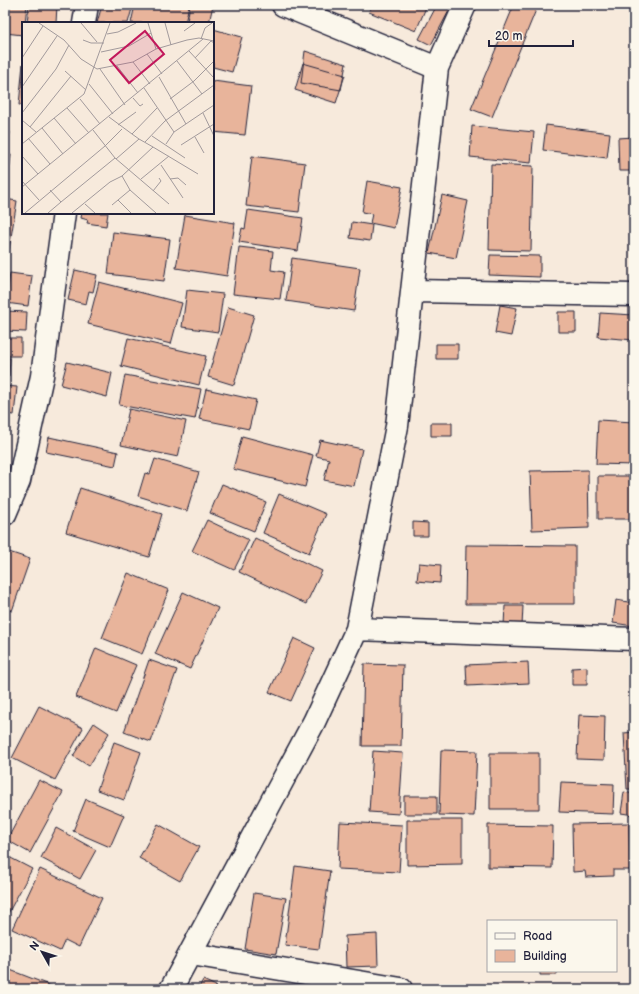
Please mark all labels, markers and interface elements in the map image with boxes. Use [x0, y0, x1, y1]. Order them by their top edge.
inset map [22, 22, 214, 214]
scale bar [489, 22, 573, 48]
text: 20 m [495, 29, 522, 44]
legend [487, 920, 617, 972]
text: Road [523, 929, 552, 944]
north arrow [22, 932, 62, 972]
text: N [27, 939, 42, 953]
text: Building [523, 949, 567, 964]

